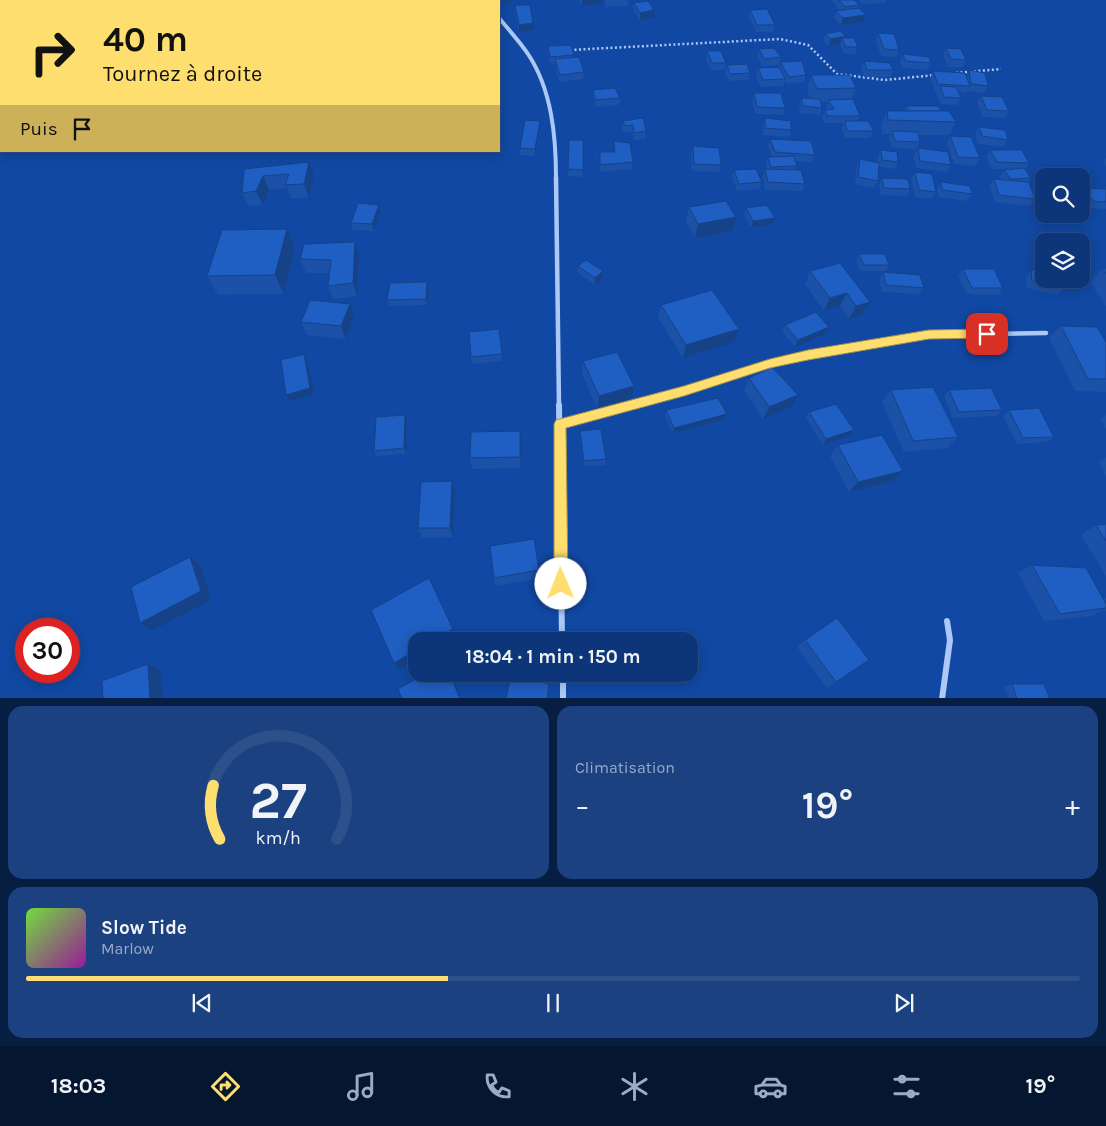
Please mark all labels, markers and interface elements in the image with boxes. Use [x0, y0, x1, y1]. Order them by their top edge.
text: 40 m [103, 19, 188, 60]
icon: right [20, 20, 85, 85]
text: Tournez à droite [103, 61, 262, 87]
icon: arrive [68, 115, 96, 143]
text: Puis [20, 118, 58, 140]
map controls [1035, 168, 1090, 288]
button: search [1035, 168, 1090, 223]
button: layers [1035, 233, 1090, 288]
pin [966, 313, 1008, 355]
icon: arrive [973, 320, 1001, 348]
position arrow [534, 557, 586, 609]
speed limit sign: 30 [15, 618, 80, 683]
text: 18:04 · 1 min · 150 m [465, 646, 641, 668]
text: Climatisation [575, 758, 675, 777]
text: 27 [250, 770, 307, 831]
text: 19° [802, 783, 853, 828]
text: − [575, 789, 590, 822]
text: + [1065, 789, 1080, 822]
text: km/h [256, 828, 301, 849]
text: Slow Tide [101, 917, 187, 939]
text: Marlow [101, 939, 154, 958]
icon: previous [188, 989, 216, 1017]
icon: pause [539, 989, 567, 1017]
icon: next [890, 989, 918, 1017]
icon: directions [208, 1069, 243, 1104]
icon: music [344, 1069, 379, 1104]
icon: phone [480, 1069, 515, 1104]
icon: climate [617, 1069, 652, 1104]
icon: car [753, 1069, 788, 1104]
icon: filters [889, 1069, 924, 1104]
text: 18:03 [51, 1073, 106, 1099]
text: 19° [1025, 1073, 1055, 1099]

